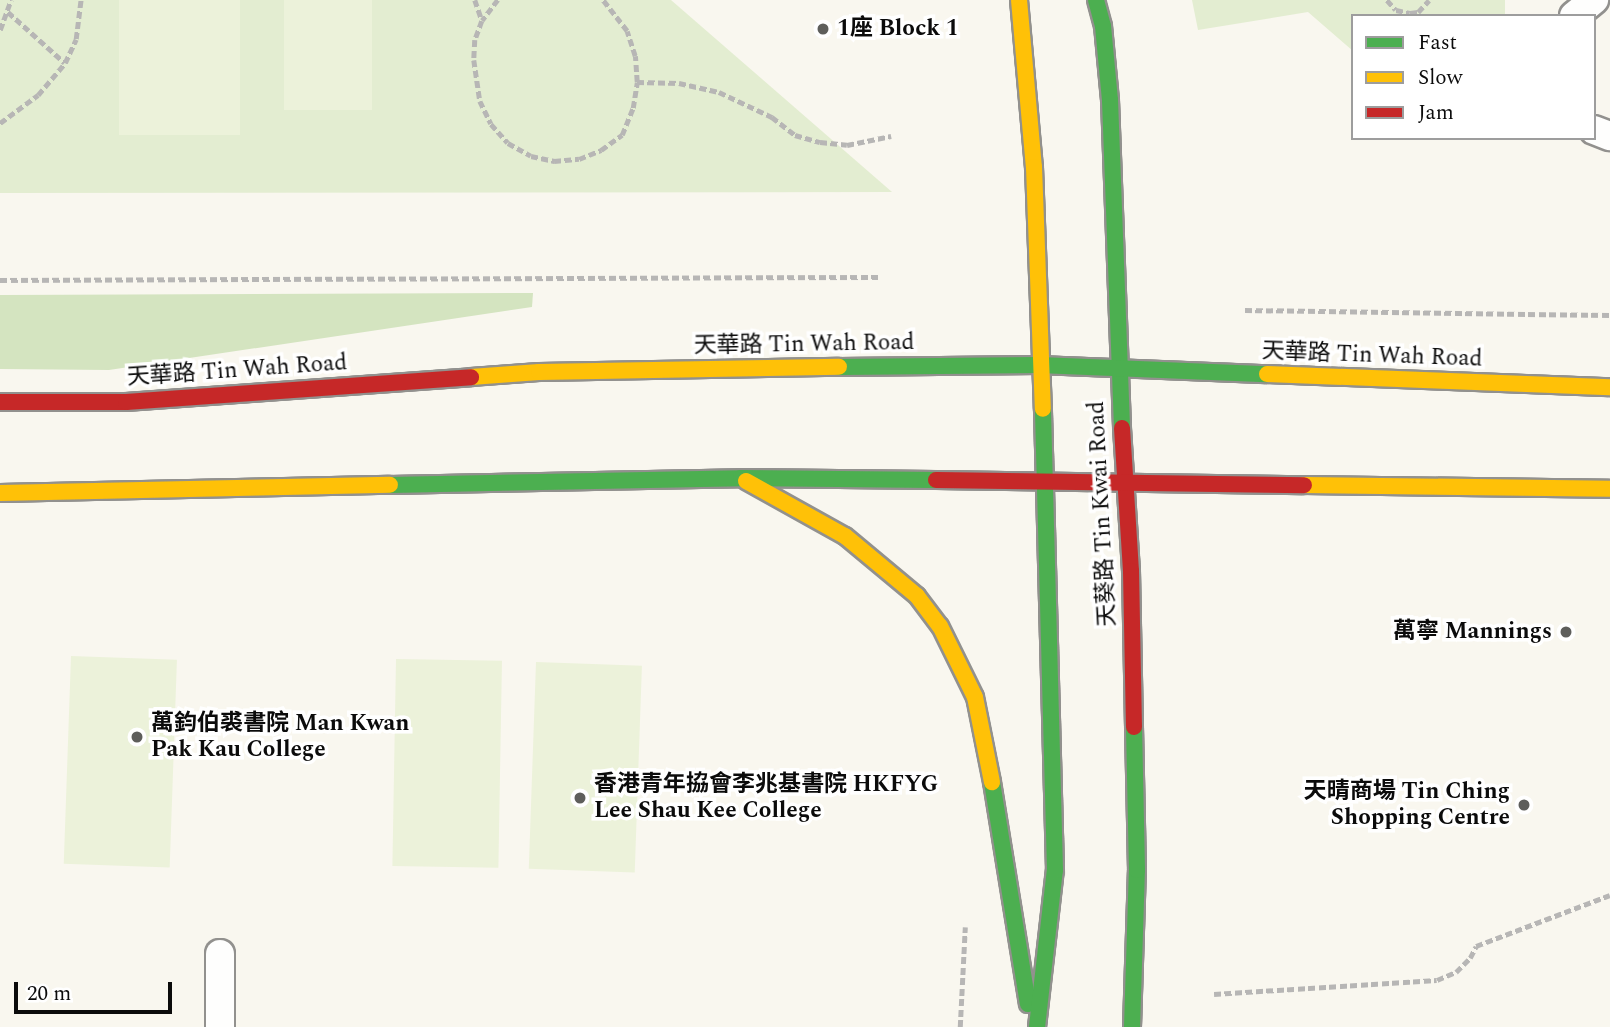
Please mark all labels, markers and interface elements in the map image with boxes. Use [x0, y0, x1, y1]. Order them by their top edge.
legend [1351, 14, 1596, 140]
place label: 1座 Block 1 [837, 15, 959, 43]
marker: 1座 Block 1 [815, 21, 831, 37]
text: Fast [1418, 27, 1457, 59]
text: Slow [1418, 62, 1462, 94]
text: Jam [1418, 97, 1454, 129]
street label: 天華路 Tin Wah Road [693, 329, 915, 361]
street label: 天華路 Tin Wah Road [1261, 338, 1483, 374]
street label: 天華路 Tin Wah Road [126, 350, 348, 392]
street label: 天葵路 Tin Kwai Road [1083, 400, 1123, 628]
place label: 萬寧 Mannings [1393, 618, 1552, 646]
marker: 萬寧 Mannings [1558, 624, 1574, 640]
place label: 萬鈞伯裘書院 Man Kwan Pak Kau College [151, 710, 409, 764]
marker: 萬鈞伯裘書院 Man Kwan Pak Kau College [129, 729, 145, 745]
place label: 香港青年拹會李兆基書院 HKFYG Lee Shau Kee College [594, 771, 938, 825]
place label: 天晴商場 Tin Ching Shopping Centre [1304, 778, 1510, 832]
marker: 香港青年拹會李兆基書院 HKFYG Lee Shau Kee College [572, 790, 588, 806]
marker: 天晴商場 Tin Ching Shopping Centre [1516, 797, 1532, 813]
scale bar [18, 968, 175, 1012]
text: 20 m [27, 978, 71, 1010]

